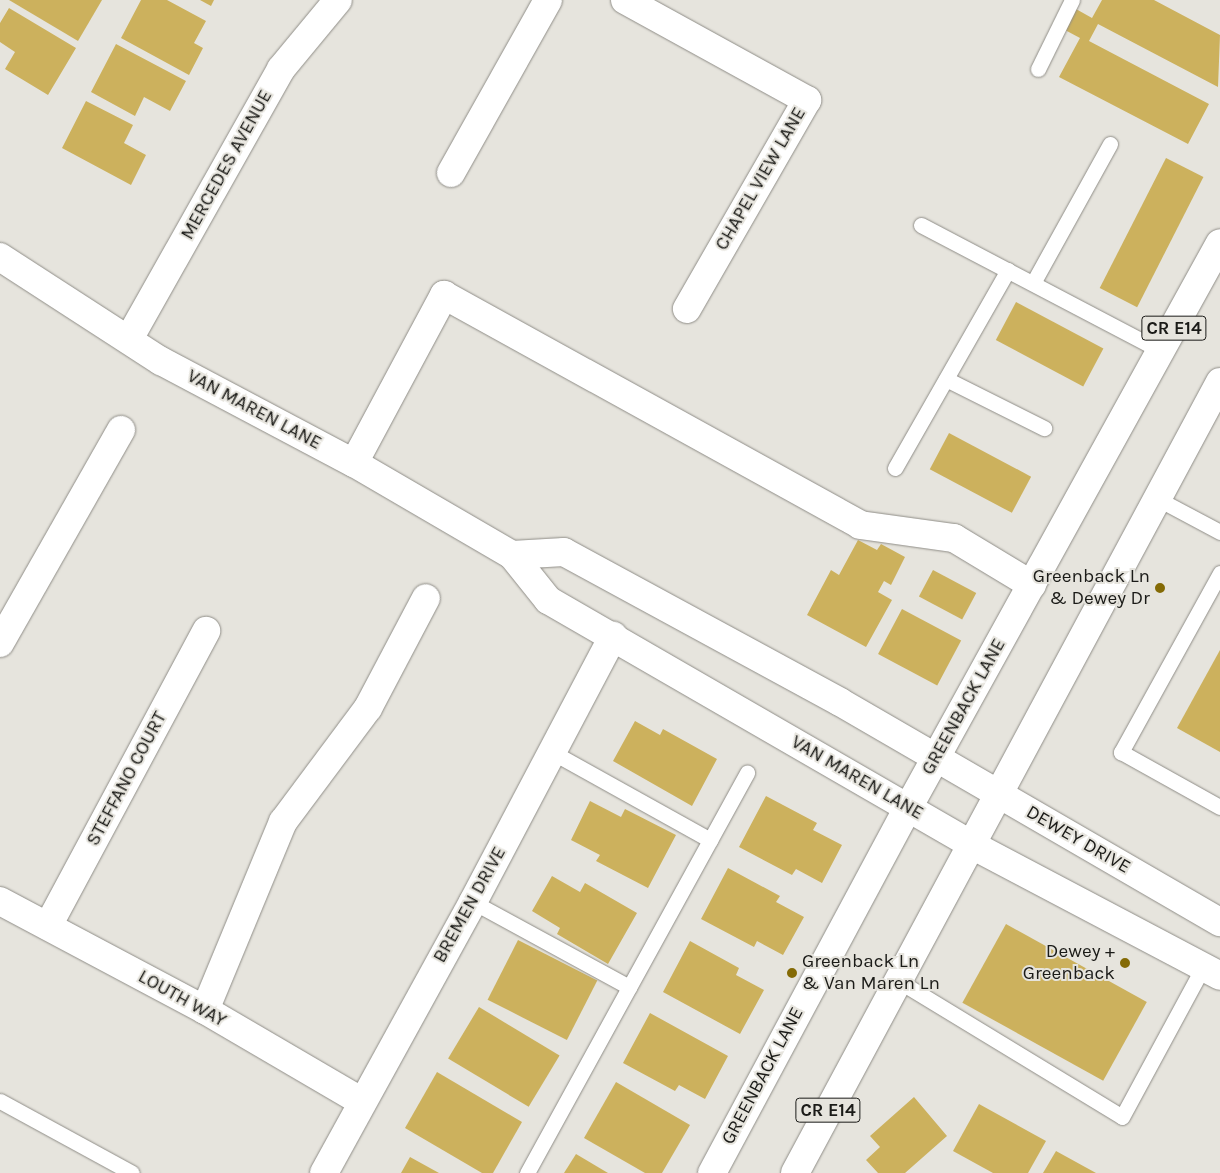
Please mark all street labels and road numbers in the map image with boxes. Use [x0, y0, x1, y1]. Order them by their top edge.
street label: MERCEDES AVENUE [176, 86, 278, 244]
street label: CHAPEL VIEW LANE [711, 103, 811, 255]
road number: CR E14 [1140, 312, 1208, 343]
street label: VAN MAREN LANE [183, 365, 325, 455]
street label: GREENBACK LANE [917, 635, 1011, 779]
street label: STEFFANO COURT [82, 708, 172, 850]
street label: VAN MAREN LANE [787, 731, 927, 825]
street label: DEWEY DRIVE [1022, 801, 1134, 879]
street label: BREMEN DRIVE [429, 843, 511, 967]
street label: LOUTH WAY [134, 965, 230, 1033]
street label: GREENBACK LANE [717, 1003, 809, 1149]
road number: CR E14 [794, 1094, 862, 1126]

